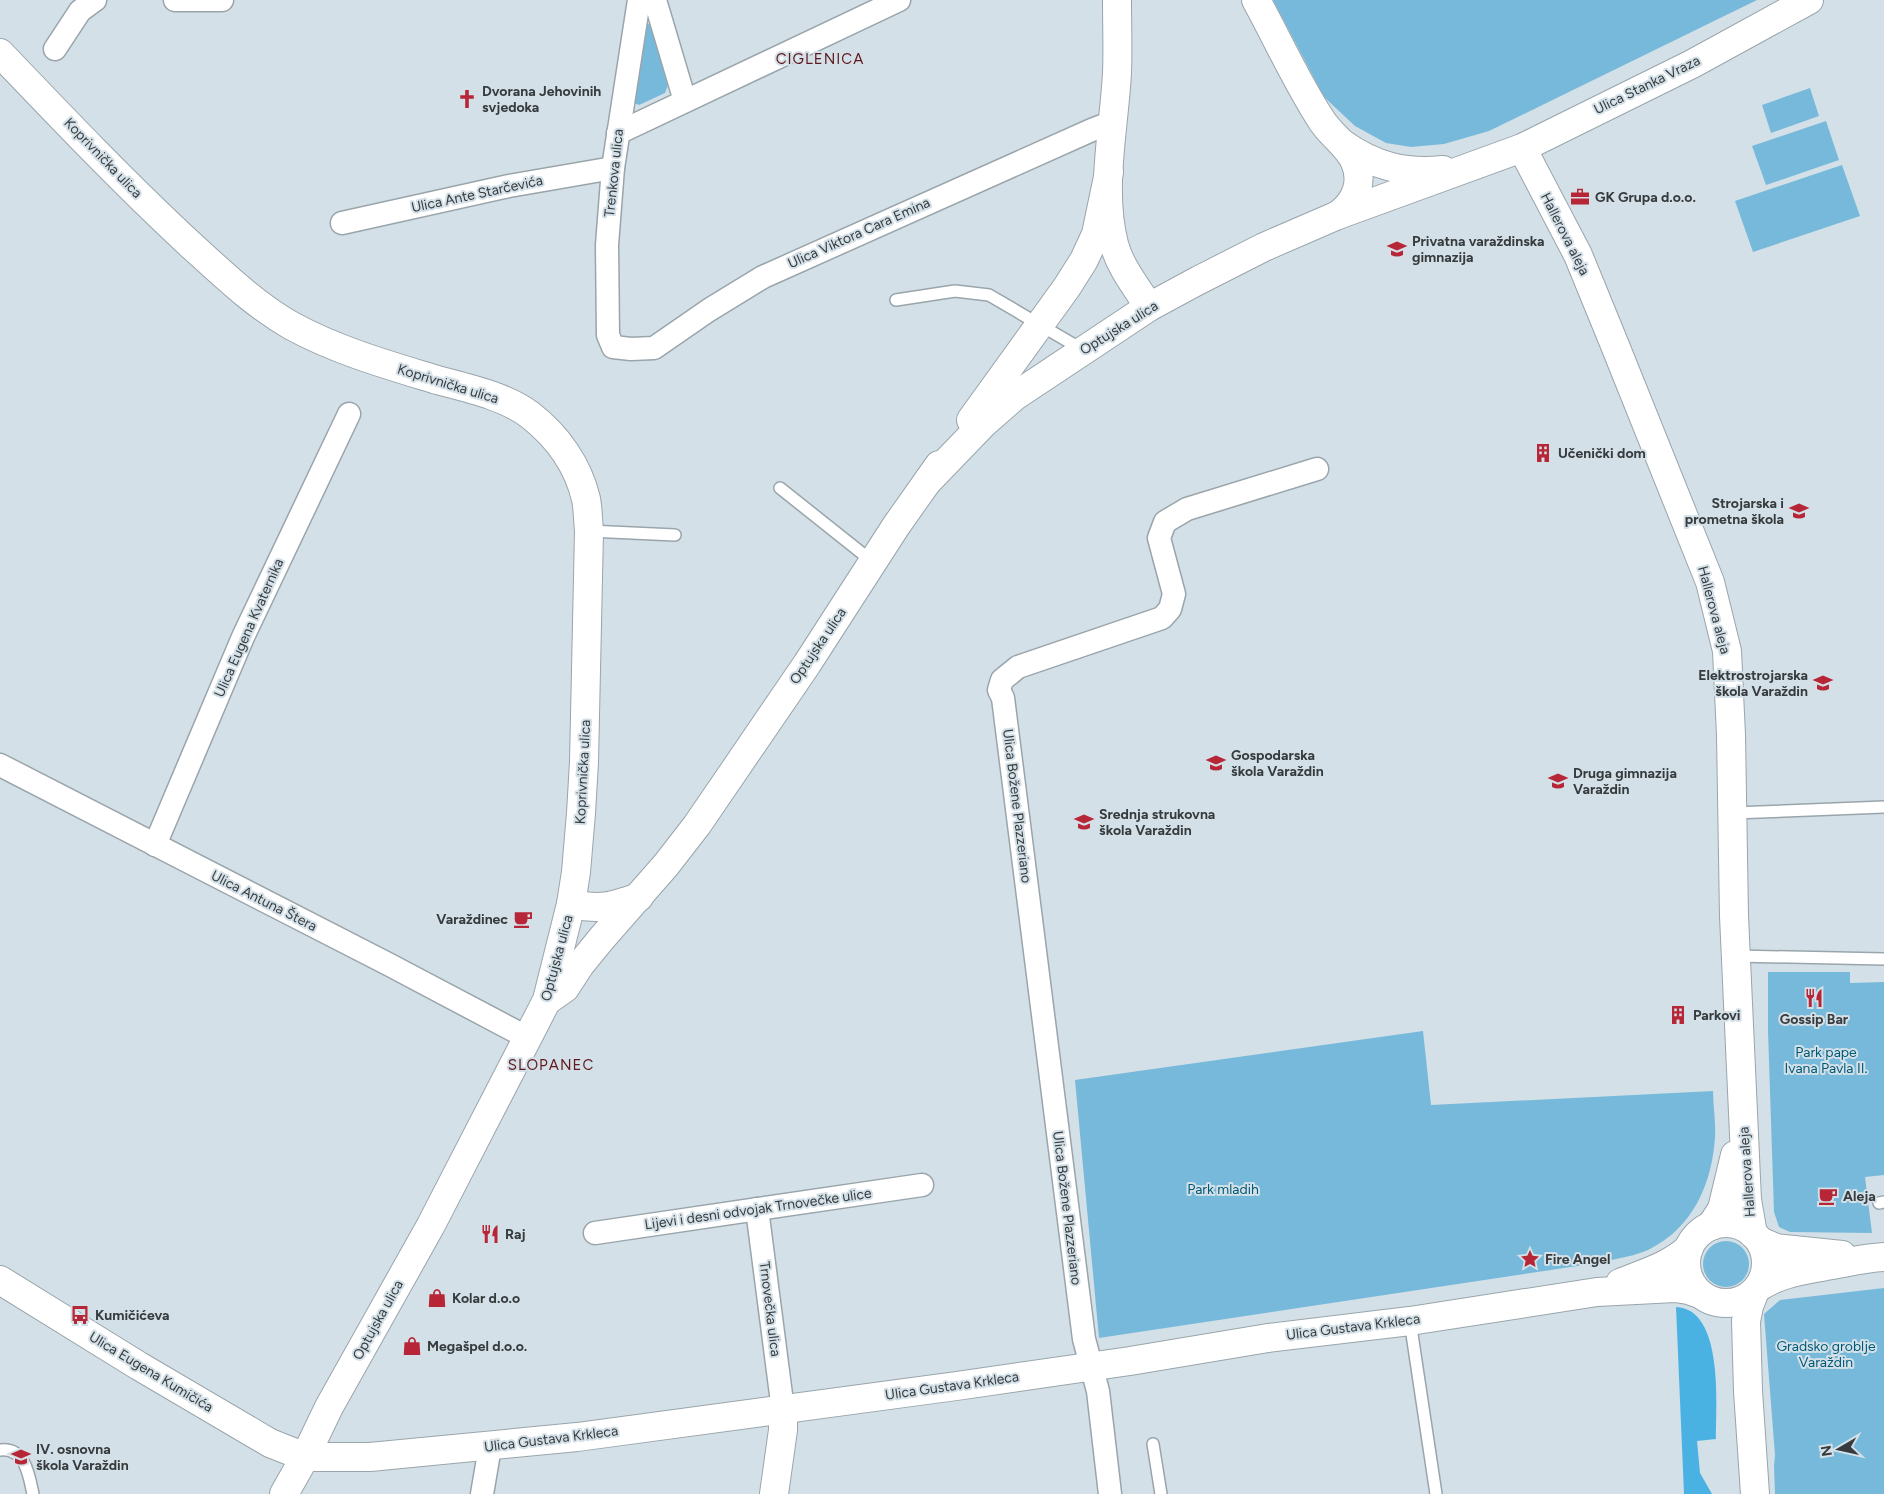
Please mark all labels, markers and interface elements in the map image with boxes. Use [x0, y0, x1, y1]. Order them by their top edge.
district label: CIGLENICA [776, 50, 864, 68]
street label: Ulica Stanka Vraza [1591, 52, 1703, 118]
place label: Dvorana Jehovinih svjedoka [482, 83, 601, 116]
church icon: Dvorana Jehovinih svjedoka [456, 88, 478, 110]
street label: Koprivnička ulica [60, 114, 146, 202]
street label: Trenkova ulica [601, 128, 627, 218]
street label: Ulica Ante Starčevića [410, 172, 544, 216]
office icon: GK Grupa d.o.o. [1569, 186, 1591, 208]
place label: GK Grupa d.o.o. [1595, 189, 1696, 206]
street label: Hallerova aleja [1537, 190, 1593, 278]
street label: Ulica Viktora Cara Emina [785, 194, 933, 272]
place label: Privatna varaždinska gimnazija [1412, 233, 1544, 266]
school or university icon: Privatna varaždinska gimnazija [1386, 238, 1408, 260]
street label: Optujska ulica [1077, 297, 1161, 359]
street label: Koprivnička ulica [395, 361, 501, 407]
building icon: Učenički dom [1532, 442, 1554, 464]
place label: Učenički dom [1558, 445, 1646, 462]
place label: Strojarska i prometna škola [1685, 495, 1784, 528]
school or university icon: Strojarska i prometna škola [1788, 500, 1810, 522]
street label: Ulica Eugena Kvaternika [211, 556, 287, 700]
street label: Hallerova aleja [1694, 564, 1734, 656]
street label: Optujska ulica [786, 605, 850, 687]
place label: Elektrostrojarska škola Varaždin [1698, 667, 1808, 700]
school or university icon: Elektrostrojarska škola Varaždin [1812, 672, 1834, 694]
street label: Koprivnička ulica [572, 719, 594, 825]
street label: Ulica Božene Plazzeriano [999, 728, 1035, 884]
place label: Gospodarska škola Varaždin [1231, 747, 1324, 780]
school or university icon: Gospodarska škola Varaždin [1205, 752, 1227, 774]
place label: Druga gimnazija Varaždin [1573, 765, 1677, 798]
school or university icon: Druga gimnazija Varaždin [1547, 770, 1569, 792]
place label: Srednja strukovna škola Varaždin [1099, 806, 1215, 839]
school or university icon: Srednja strukovna škola Varaždin [1073, 811, 1095, 833]
street label: Ulica Antuna Štera [208, 867, 320, 935]
cafe icon: Varaždinec [512, 908, 534, 930]
place label: Varaždinec [436, 911, 508, 928]
street label: Optujska ulica [537, 913, 577, 1003]
restaurant icon: Gossip Bar [1803, 987, 1825, 1009]
building icon: Parkovi [1667, 1004, 1689, 1026]
place label: Parkovi [1693, 1007, 1741, 1024]
place label: Gossip Bar [1780, 1011, 1849, 1028]
park label: Park pape Ivana Pavla II. [1785, 1044, 1868, 1077]
district label: SLOPANEC [508, 1056, 594, 1074]
street label: Hallerova aleja [1735, 1126, 1759, 1218]
street label: Ulica Božene Plazzeriano [1049, 1130, 1085, 1286]
park label: Park mladih [1187, 1181, 1259, 1198]
street label: Lijevi i desni odvojak Trnovečke ulice [643, 1185, 873, 1233]
cafe icon: Aleja [1817, 1185, 1839, 1207]
place label: Aleja [1843, 1188, 1876, 1205]
restaurant icon: Raj [479, 1223, 501, 1245]
place label: Raj [505, 1226, 526, 1243]
place icon: Fire Angel [1519, 1248, 1541, 1270]
place label: Fire Angel [1545, 1251, 1610, 1268]
street label: Trnovečka ulica [756, 1260, 784, 1358]
street label: Optujska ulica [349, 1277, 407, 1363]
shop icon: Kolar d.o.o [426, 1287, 448, 1309]
place label: Kolar d.o.o [452, 1290, 520, 1307]
bus stop icon: Kumičićeva [69, 1304, 91, 1326]
place label: Kumičićeva [95, 1307, 169, 1324]
street label: Ulica Gustava Krkleca [1285, 1310, 1421, 1344]
street label: Ulica Eugena Kumičića [86, 1328, 216, 1416]
shop icon: Megašpel d.o.o. [401, 1335, 423, 1357]
place label: Megašpel d.o.o. [427, 1338, 527, 1355]
park label: Gradsko groblje Varaždin [1776, 1338, 1876, 1371]
street label: Ulica Gustava Krkleca [884, 1368, 1020, 1404]
street label: Ulica Gustava Krkleca [483, 1422, 619, 1456]
north arrow [1814, 1424, 1864, 1474]
place label: IV. osnovna škola Varaždin [36, 1441, 129, 1474]
text: N [1817, 1444, 1836, 1458]
school or university icon: IV. osnovna škola Varaždin [10, 1446, 32, 1468]

